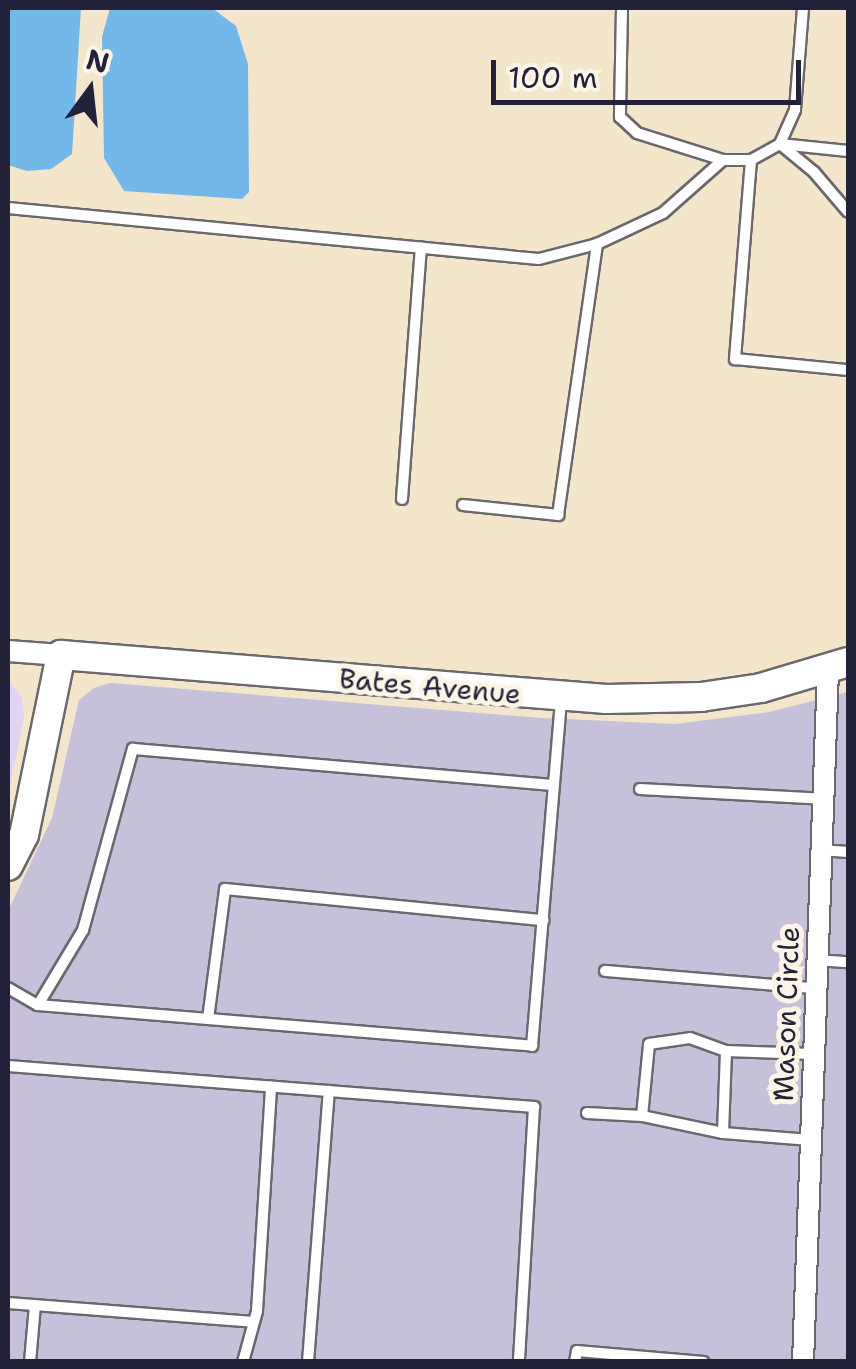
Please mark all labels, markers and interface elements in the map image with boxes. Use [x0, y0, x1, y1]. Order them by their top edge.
north arrow [40, 40, 140, 140]
text: N [82, 40, 113, 82]
scale bar [496, 40, 806, 102]
text: 100 m [508, 57, 598, 98]
street label: Bates Avenue [338, 661, 522, 711]
street label: Mason Circle [766, 926, 806, 1102]

